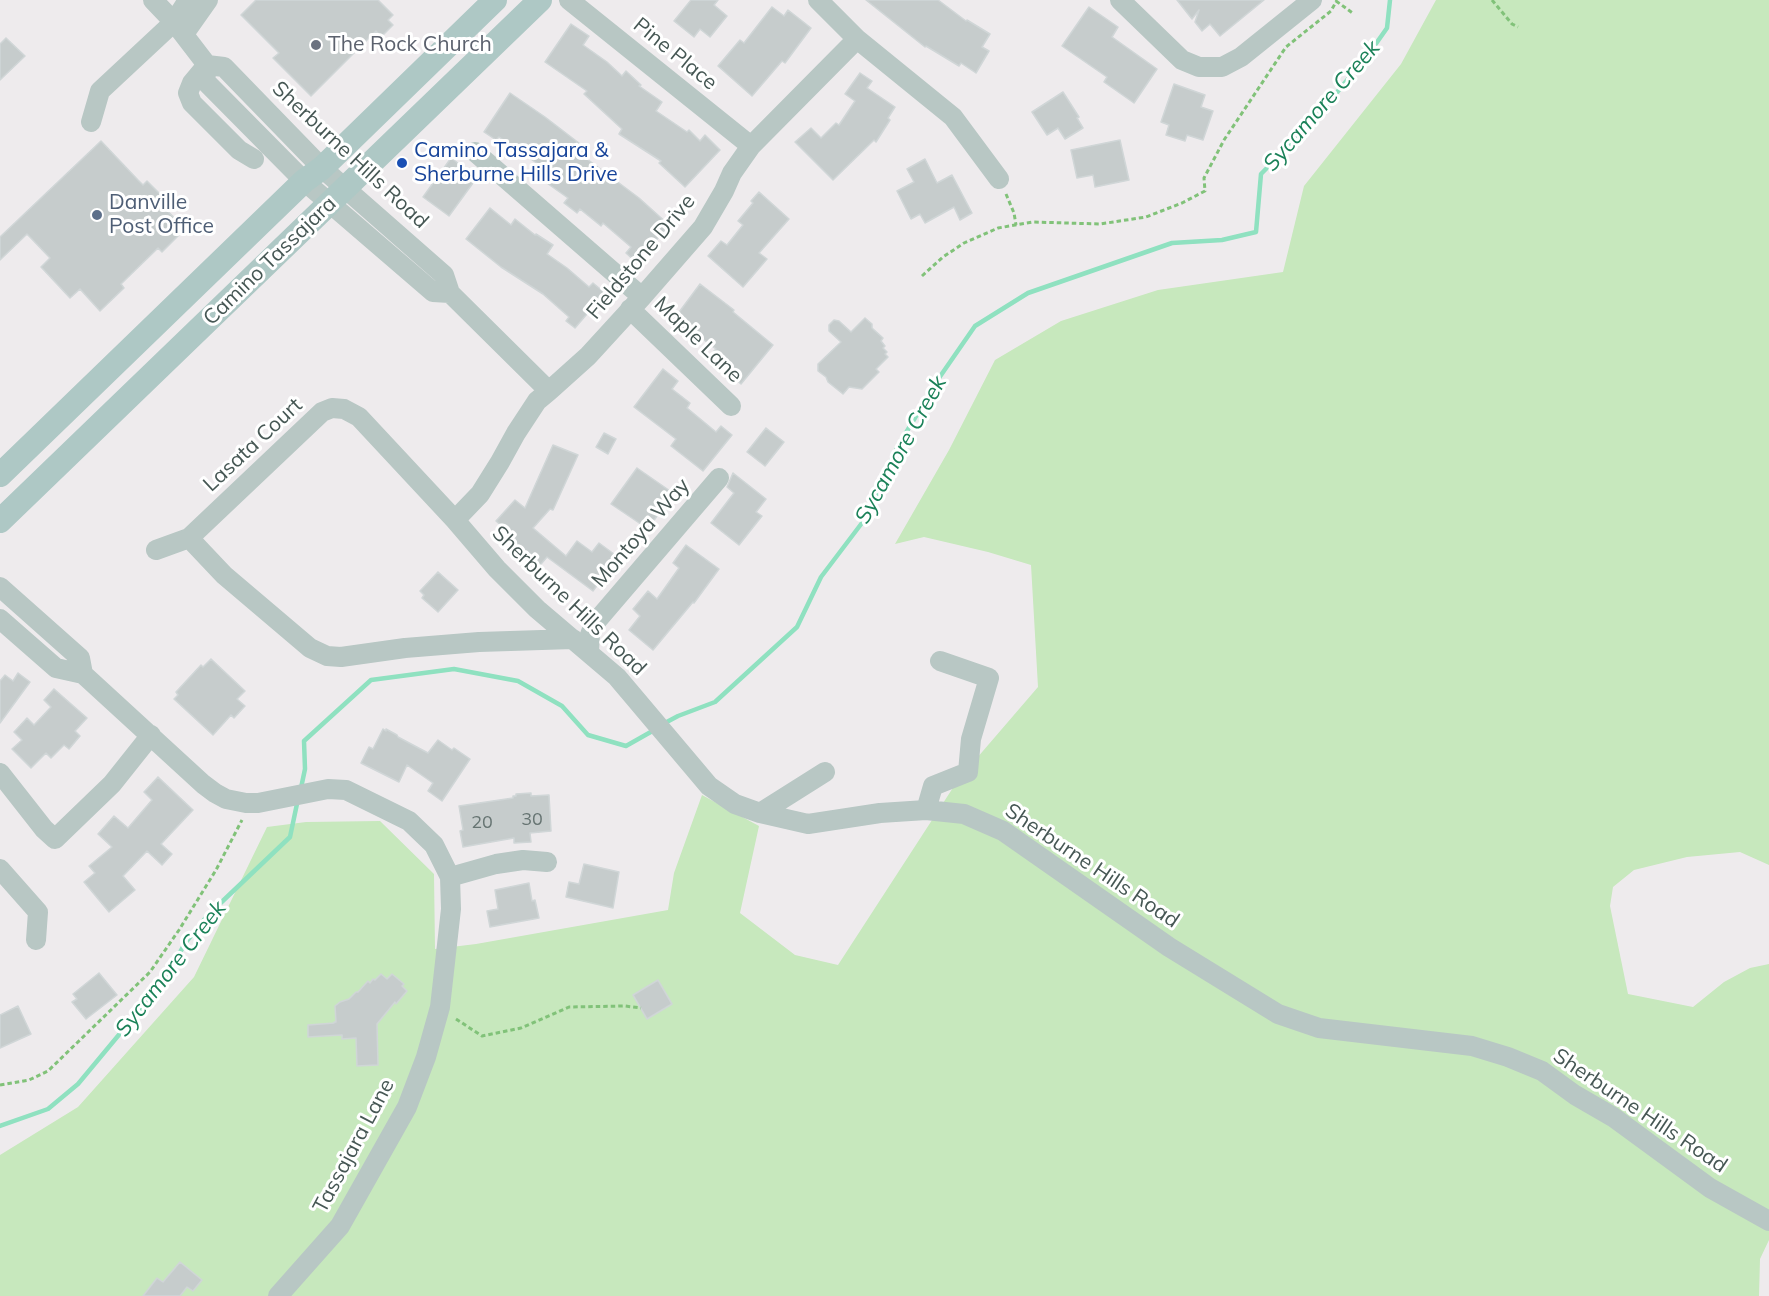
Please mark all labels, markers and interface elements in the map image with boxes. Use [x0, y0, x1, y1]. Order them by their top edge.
street label: Pine Place [628, 13, 722, 95]
place label: The Rock Church [328, 32, 492, 58]
water label: Sycamore Creek [1258, 35, 1386, 177]
marker: The Rock Church [309, 38, 323, 52]
street label: Sherburne Hills Road [267, 76, 433, 234]
place label: Camino Tassajara & Sherburne Hills Drive [414, 138, 618, 188]
marker: Camino Tassajara & Sherburne Hills Drive [395, 156, 409, 170]
street label: Fieldstone Drive [581, 189, 701, 325]
place label: Danville Post Office [109, 190, 214, 240]
street label: Camino Tassajara [198, 191, 342, 331]
marker: Danville Post Office [90, 208, 104, 222]
street label: Maple Lane [649, 292, 747, 388]
water label: Sycamore Creek [850, 372, 952, 528]
street label: Lasata Court [198, 393, 308, 497]
street label: Montoya Way [587, 473, 695, 593]
street label: Sherburne Hills Road [487, 521, 651, 681]
street label: Sherburne Hills Road [1000, 798, 1184, 934]
house number: 30 [521, 809, 543, 831]
house number: 20 [471, 812, 493, 834]
water label: Sycamore Creek [110, 896, 232, 1042]
street label: Sherburne Hills Road [1548, 1043, 1732, 1179]
street label: Tassajara Lane [308, 1075, 400, 1217]

